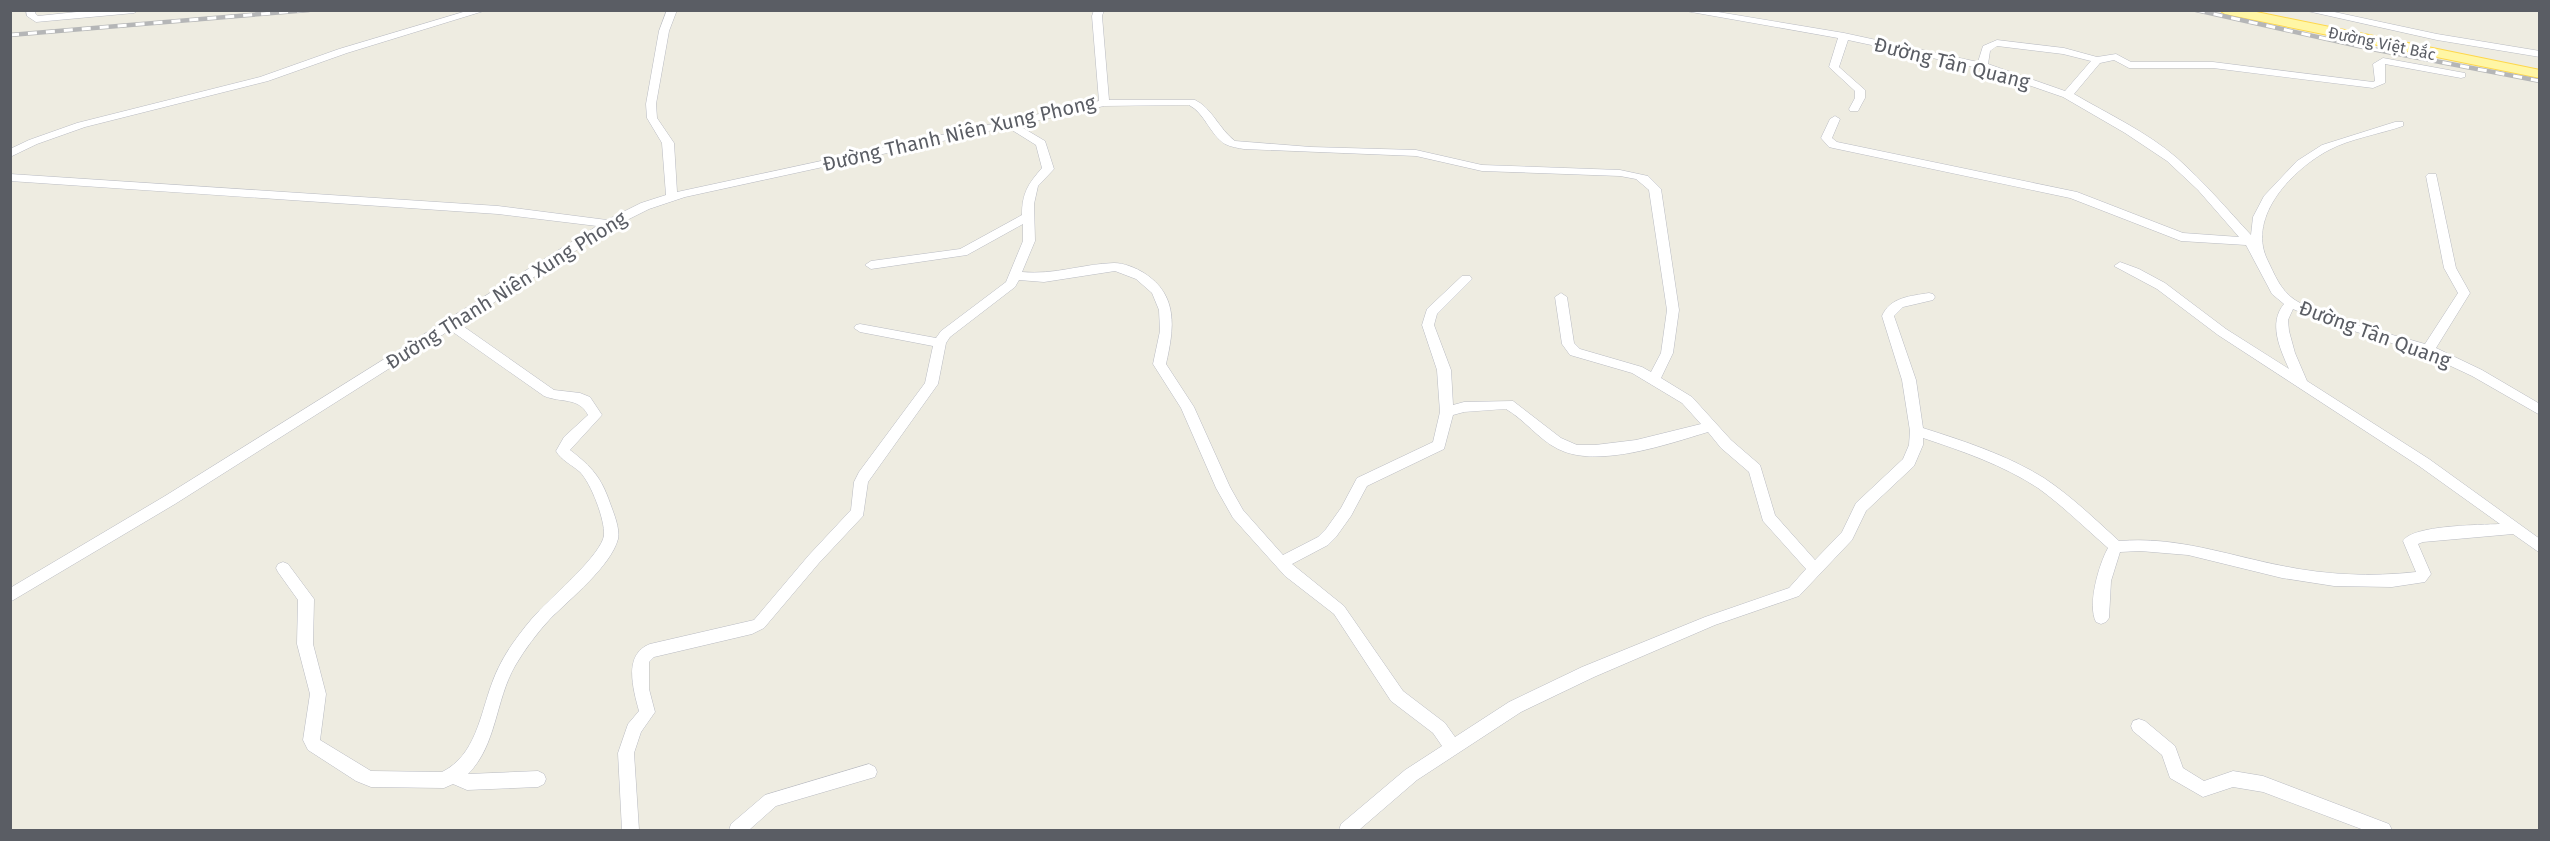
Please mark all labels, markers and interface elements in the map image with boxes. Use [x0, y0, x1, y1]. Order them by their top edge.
street label: Đường Việt Bắc [2326, 21, 2438, 64]
street label: Đường Tân Quang [1872, 32, 2033, 94]
street label: Đường Thanh Niên Xung Phong [820, 90, 1098, 176]
street label: Đường Thanh Niên Xung Phong [381, 205, 631, 374]
street label: Đường Tân Quang [2296, 295, 2455, 373]

